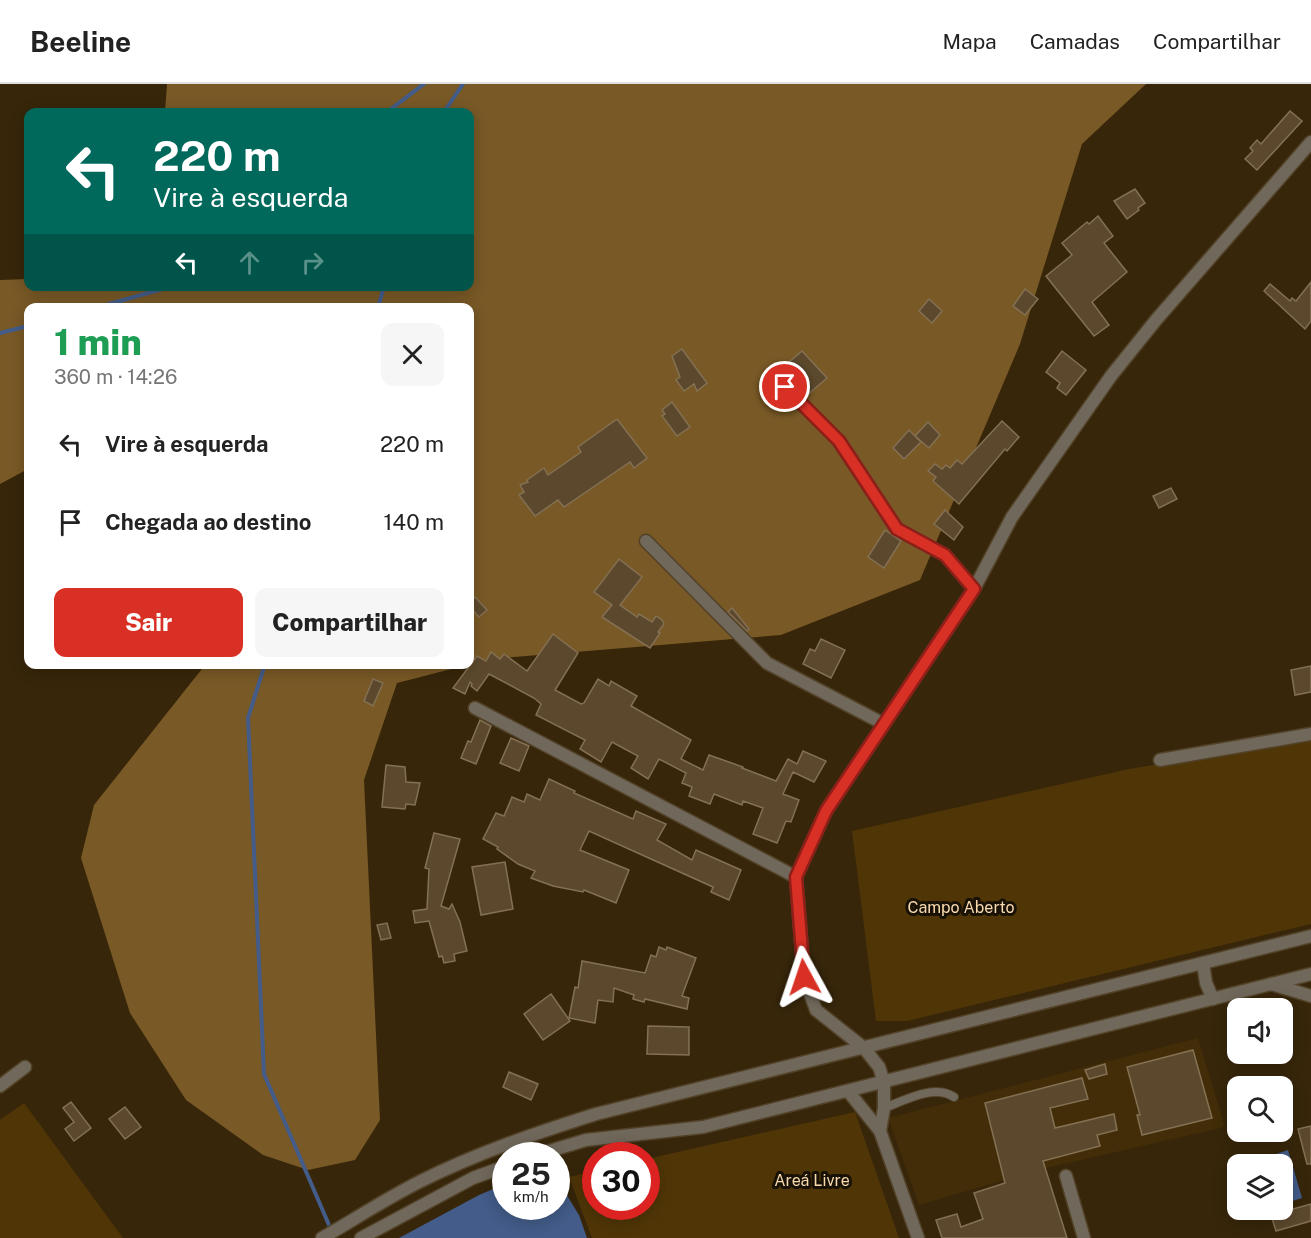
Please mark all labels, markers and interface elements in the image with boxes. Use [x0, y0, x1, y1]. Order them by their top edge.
text: Beeline [30, 25, 131, 58]
text: Mapa [943, 29, 997, 54]
text: Camadas [1030, 29, 1120, 54]
text: Compartilhar [1153, 29, 1281, 54]
text: 220 m [153, 131, 281, 180]
icon: left [54, 132, 132, 210]
text: Vire à esquerda [153, 181, 348, 213]
icon: left [170, 246, 203, 279]
icon: ahead [233, 246, 266, 279]
icon: right [296, 246, 329, 279]
text: 1 min [54, 321, 142, 363]
button: close [381, 323, 444, 386]
pin [759, 361, 810, 412]
text: 360 m · 14:26 [54, 365, 177, 389]
icon: arrive [768, 370, 801, 403]
icon: left [54, 428, 87, 461]
text: Vire à esquerda [105, 431, 269, 457]
text: 220 m [380, 431, 444, 457]
icon: arrive [54, 506, 87, 539]
text: Chegada ao destino [105, 509, 311, 535]
text: 140 m [383, 509, 444, 535]
button: Sair [54, 588, 243, 657]
button: Compartilhar [255, 588, 444, 657]
park label: Campo Aberto [908, 898, 1015, 917]
position arrow [772, 945, 836, 1009]
map controls [1227, 998, 1293, 1220]
button: sound [1227, 998, 1293, 1064]
button: search [1227, 1076, 1293, 1142]
speed limit sign: 30 [582, 1142, 660, 1220]
button: layers [1227, 1154, 1293, 1220]
text: 25 [511, 1156, 551, 1192]
park label: Areá Livre [774, 1171, 850, 1190]
text: km/h [513, 1188, 549, 1205]

